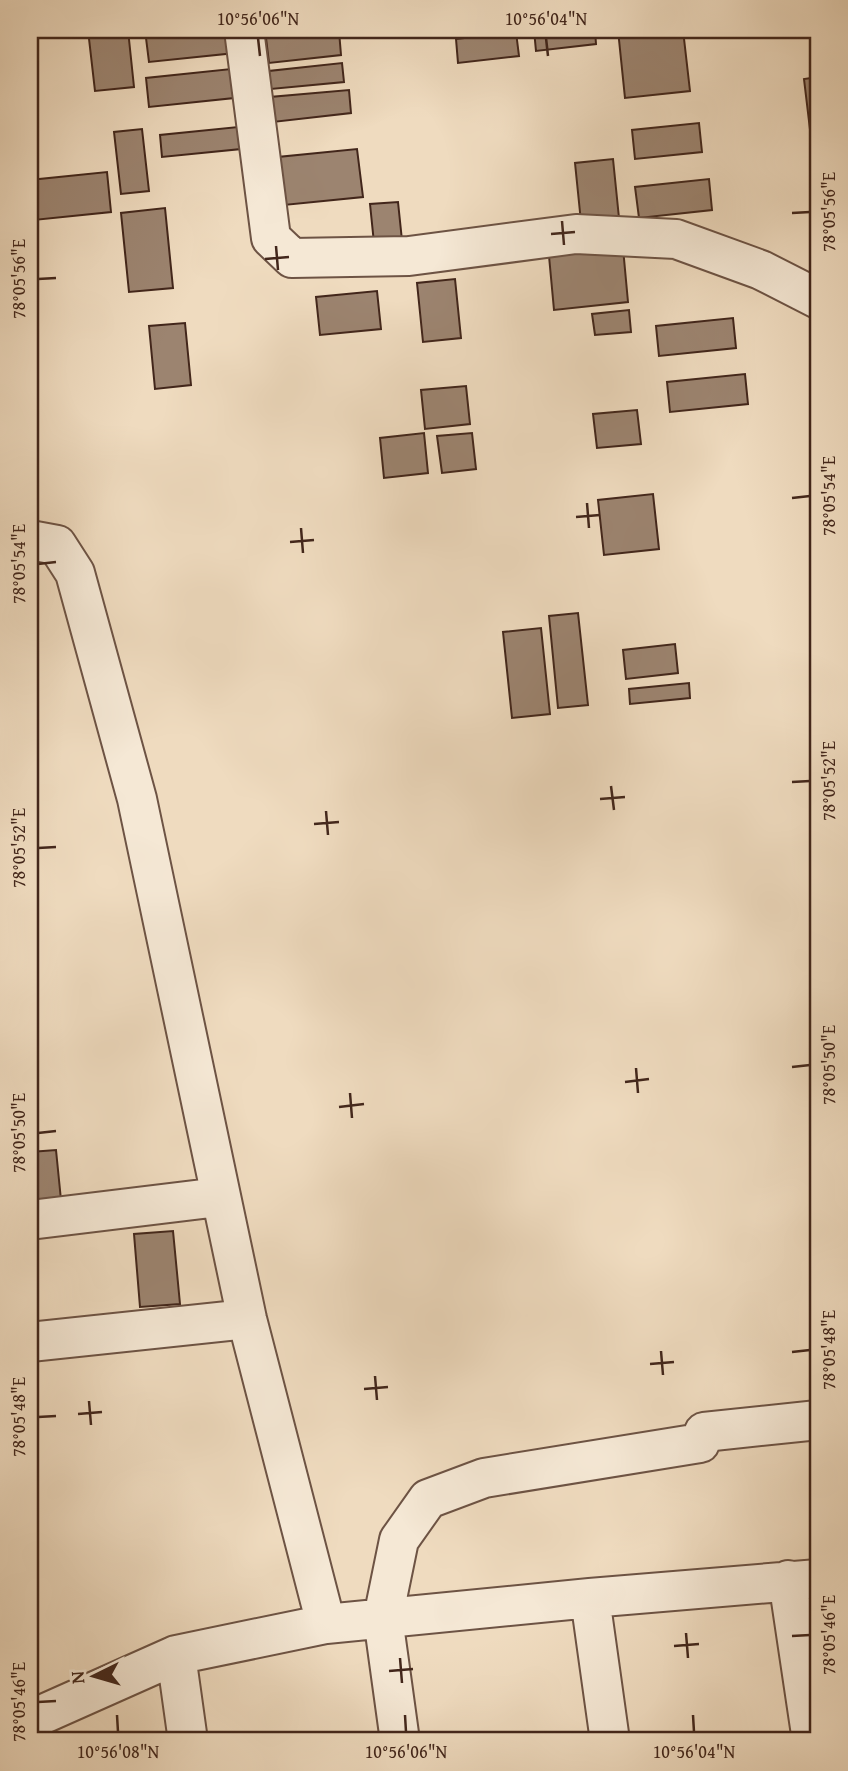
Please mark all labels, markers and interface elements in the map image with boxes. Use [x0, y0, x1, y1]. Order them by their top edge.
text: 10°56'06"N [217, 5, 300, 32]
text: 10°56'04"N [505, 5, 588, 32]
text: 78°05'56"E [815, 172, 842, 252]
text: 78°05'56"E [5, 239, 32, 319]
text: 78°05'54"E [815, 456, 842, 536]
text: 78°05'54"E [5, 524, 32, 604]
text: 78°05'52"E [815, 741, 842, 821]
text: 78°05'52"E [5, 808, 32, 888]
text: 78°05'50"E [815, 1025, 842, 1105]
text: 78°05'50"E [5, 1093, 32, 1173]
text: 78°05'48"E [815, 1310, 842, 1390]
text: 78°05'48"E [5, 1377, 32, 1457]
text: 78°05'46"E [815, 1595, 842, 1675]
north arrow [60, 1642, 130, 1712]
text: 78°05'46"E [5, 1662, 32, 1742]
text: N [63, 1670, 92, 1685]
text: 10°56'08"N [77, 1738, 160, 1765]
text: 10°56'06"N [365, 1738, 448, 1765]
text: 10°56'04"N [653, 1738, 736, 1765]

